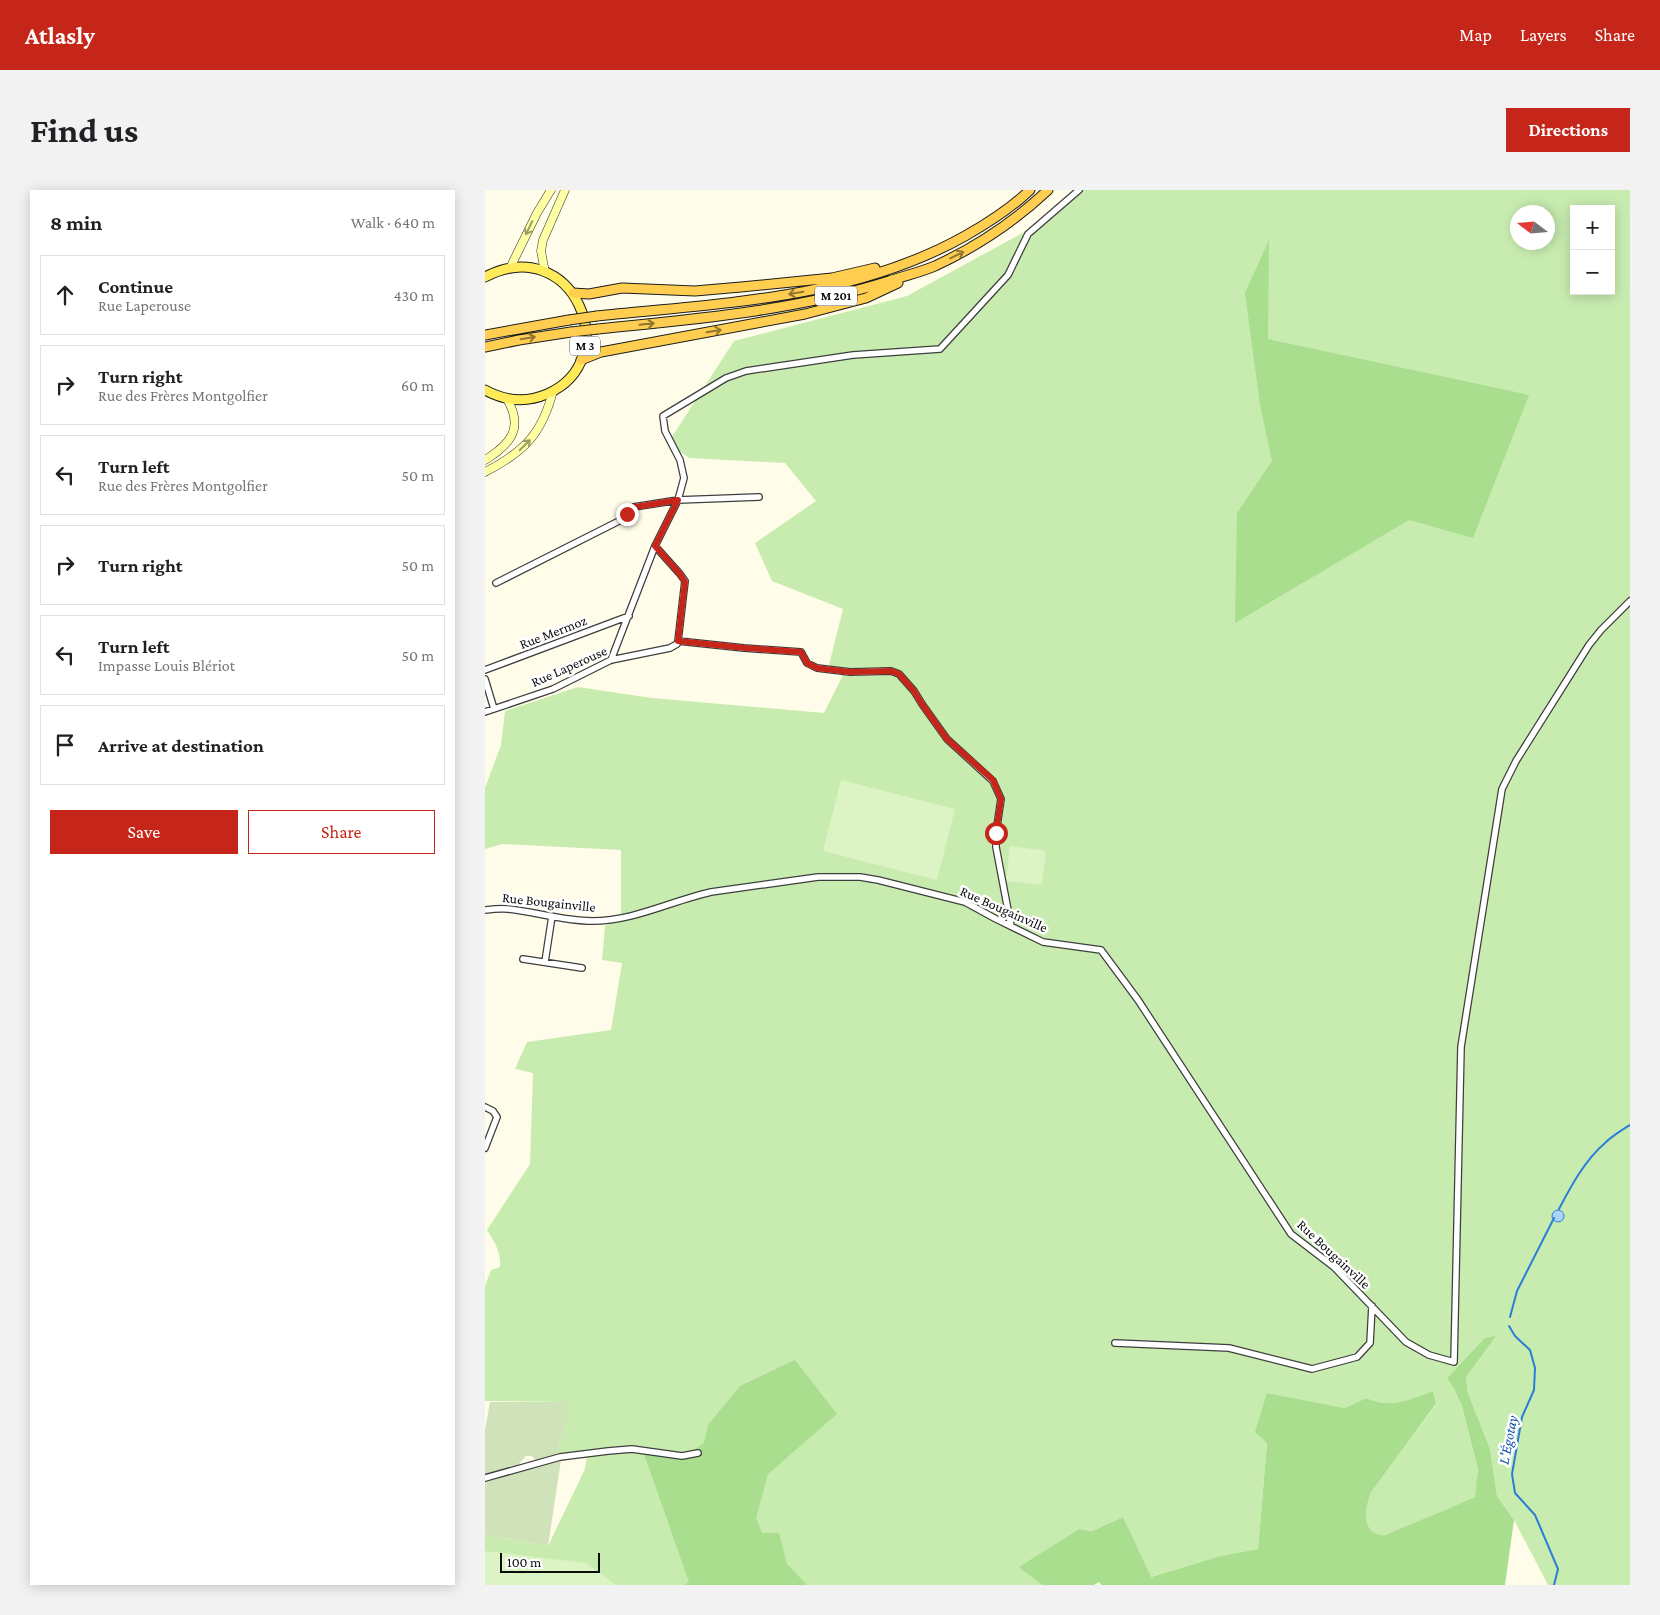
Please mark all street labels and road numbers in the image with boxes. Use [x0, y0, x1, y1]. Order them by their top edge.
road number: M 201 [815, 286, 857, 305]
road number: M 3 [570, 336, 600, 356]
street label: Rue Mermoz [517, 612, 589, 652]
street label: Rue Laperouse [529, 642, 609, 690]
street label: Rue Bougainville [958, 883, 1050, 935]
street label: Rue Bougainville [502, 889, 596, 915]
street label: Rue Bougainville [1294, 1216, 1374, 1292]

